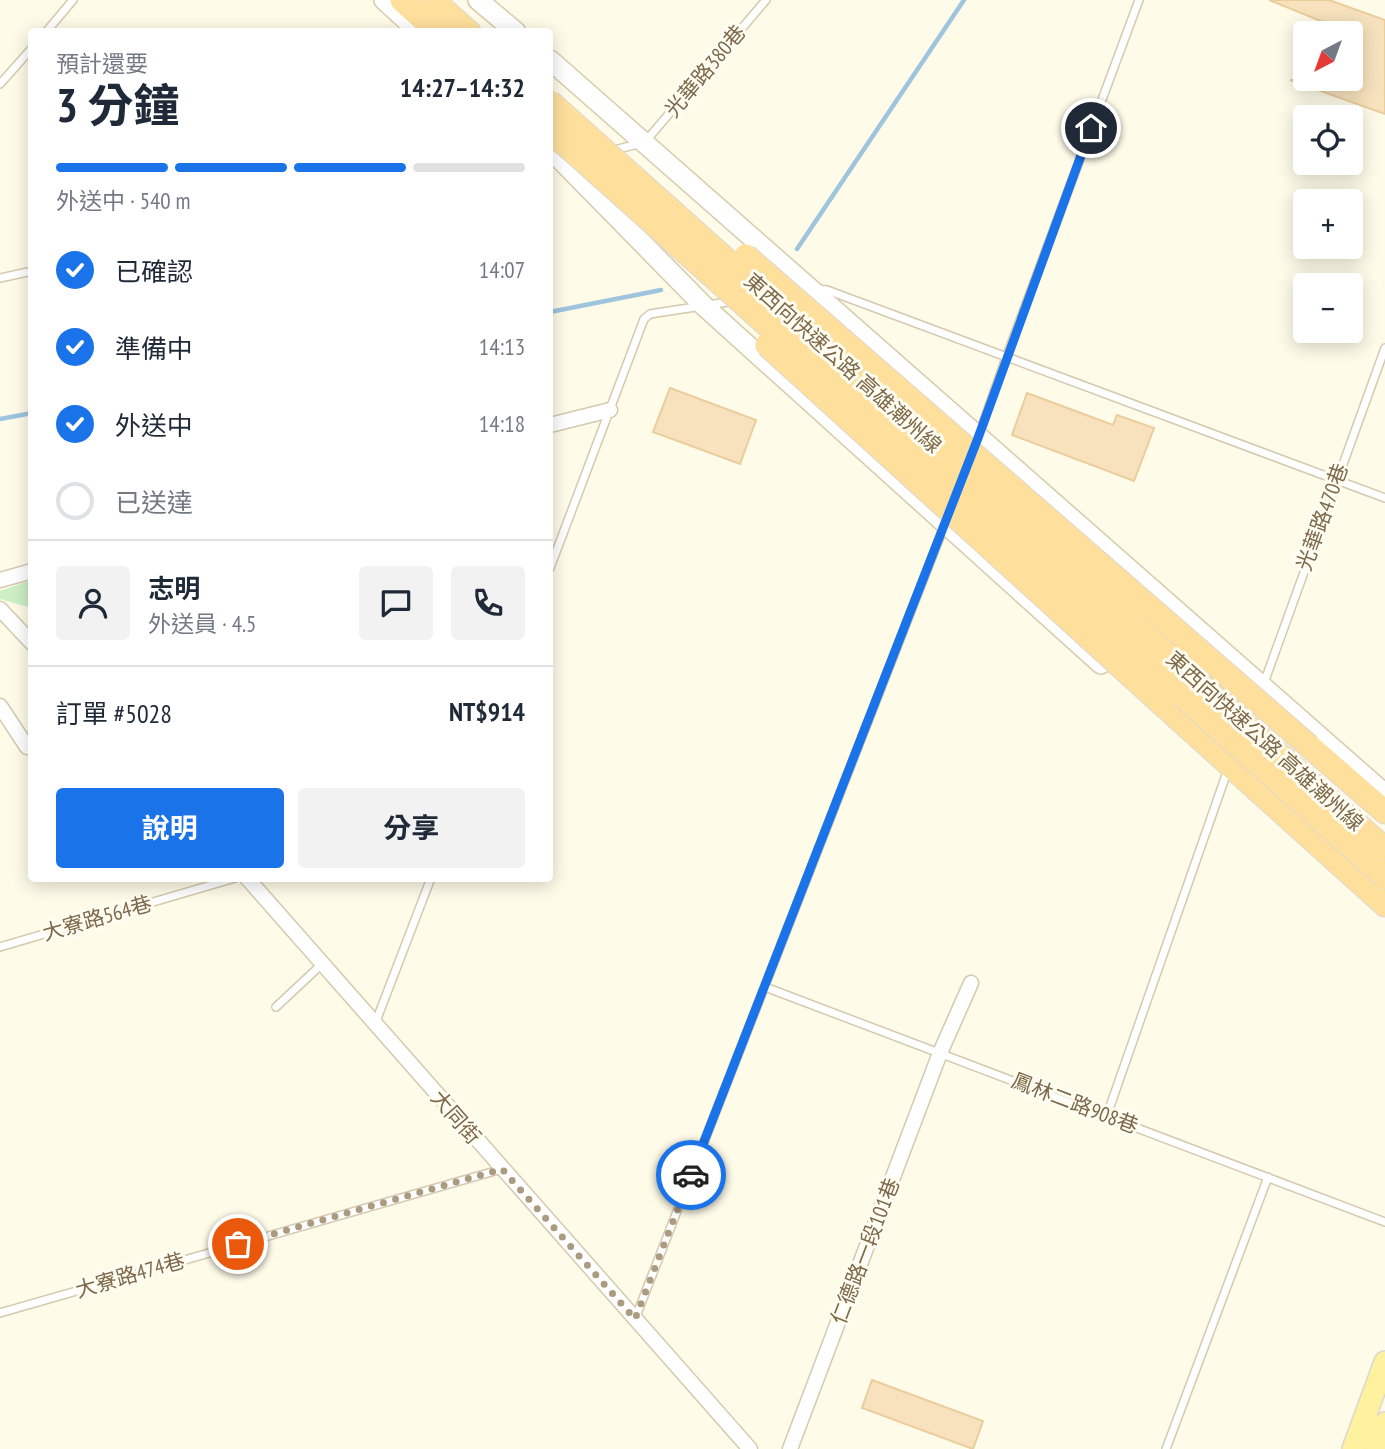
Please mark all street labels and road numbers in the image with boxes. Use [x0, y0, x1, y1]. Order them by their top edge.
street label: 光華路380巷 [659, 19, 751, 123]
street label: 東西向快速公路 高雄潮州線 [739, 267, 947, 459]
street label: 光華路470巷 [1290, 460, 1354, 574]
street label: 東西向快速公路 高雄潮州線 [1161, 645, 1369, 837]
street label: 大寮路564巷 [39, 890, 155, 946]
street label: 鳳林二路908巷 [1008, 1067, 1142, 1139]
street label: 大同街 [425, 1084, 487, 1150]
street label: 仁德路一段101巷 [825, 1174, 905, 1328]
street label: 大寮路474巷 [72, 1247, 188, 1303]

